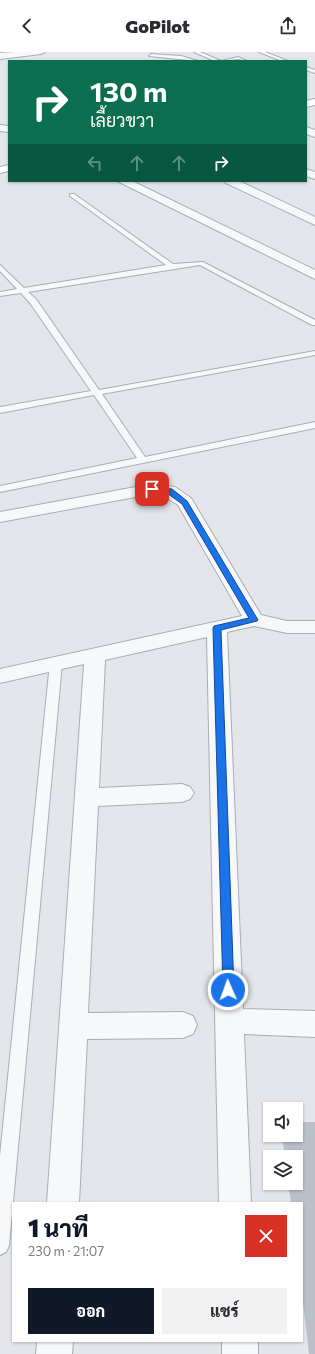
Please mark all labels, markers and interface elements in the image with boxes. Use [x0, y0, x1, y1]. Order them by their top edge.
icon: back [16, 15, 38, 37]
text: GoPilot [125, 15, 190, 37]
icon: share [277, 15, 299, 37]
text: 130 m [90, 74, 167, 108]
icon: right [24, 76, 76, 128]
text: เลี้ยวขวา [90, 109, 154, 131]
icon: left [84, 152, 106, 174]
icon: ahead [126, 152, 148, 174]
icon: ahead [168, 152, 190, 174]
icon: right [210, 152, 232, 174]
pin [135, 472, 169, 506]
icon: arrive [141, 478, 163, 500]
position arrow [207, 969, 249, 1011]
map controls [263, 1102, 303, 1190]
button: sound [263, 1102, 303, 1142]
button: layers [263, 1150, 303, 1190]
text: 1 นาที [28, 1213, 88, 1242]
button: close [245, 1215, 287, 1257]
text: 230 m · 21:07 [28, 1243, 104, 1259]
button: ออก [28, 1288, 154, 1334]
button: แชร์ [162, 1288, 287, 1334]

